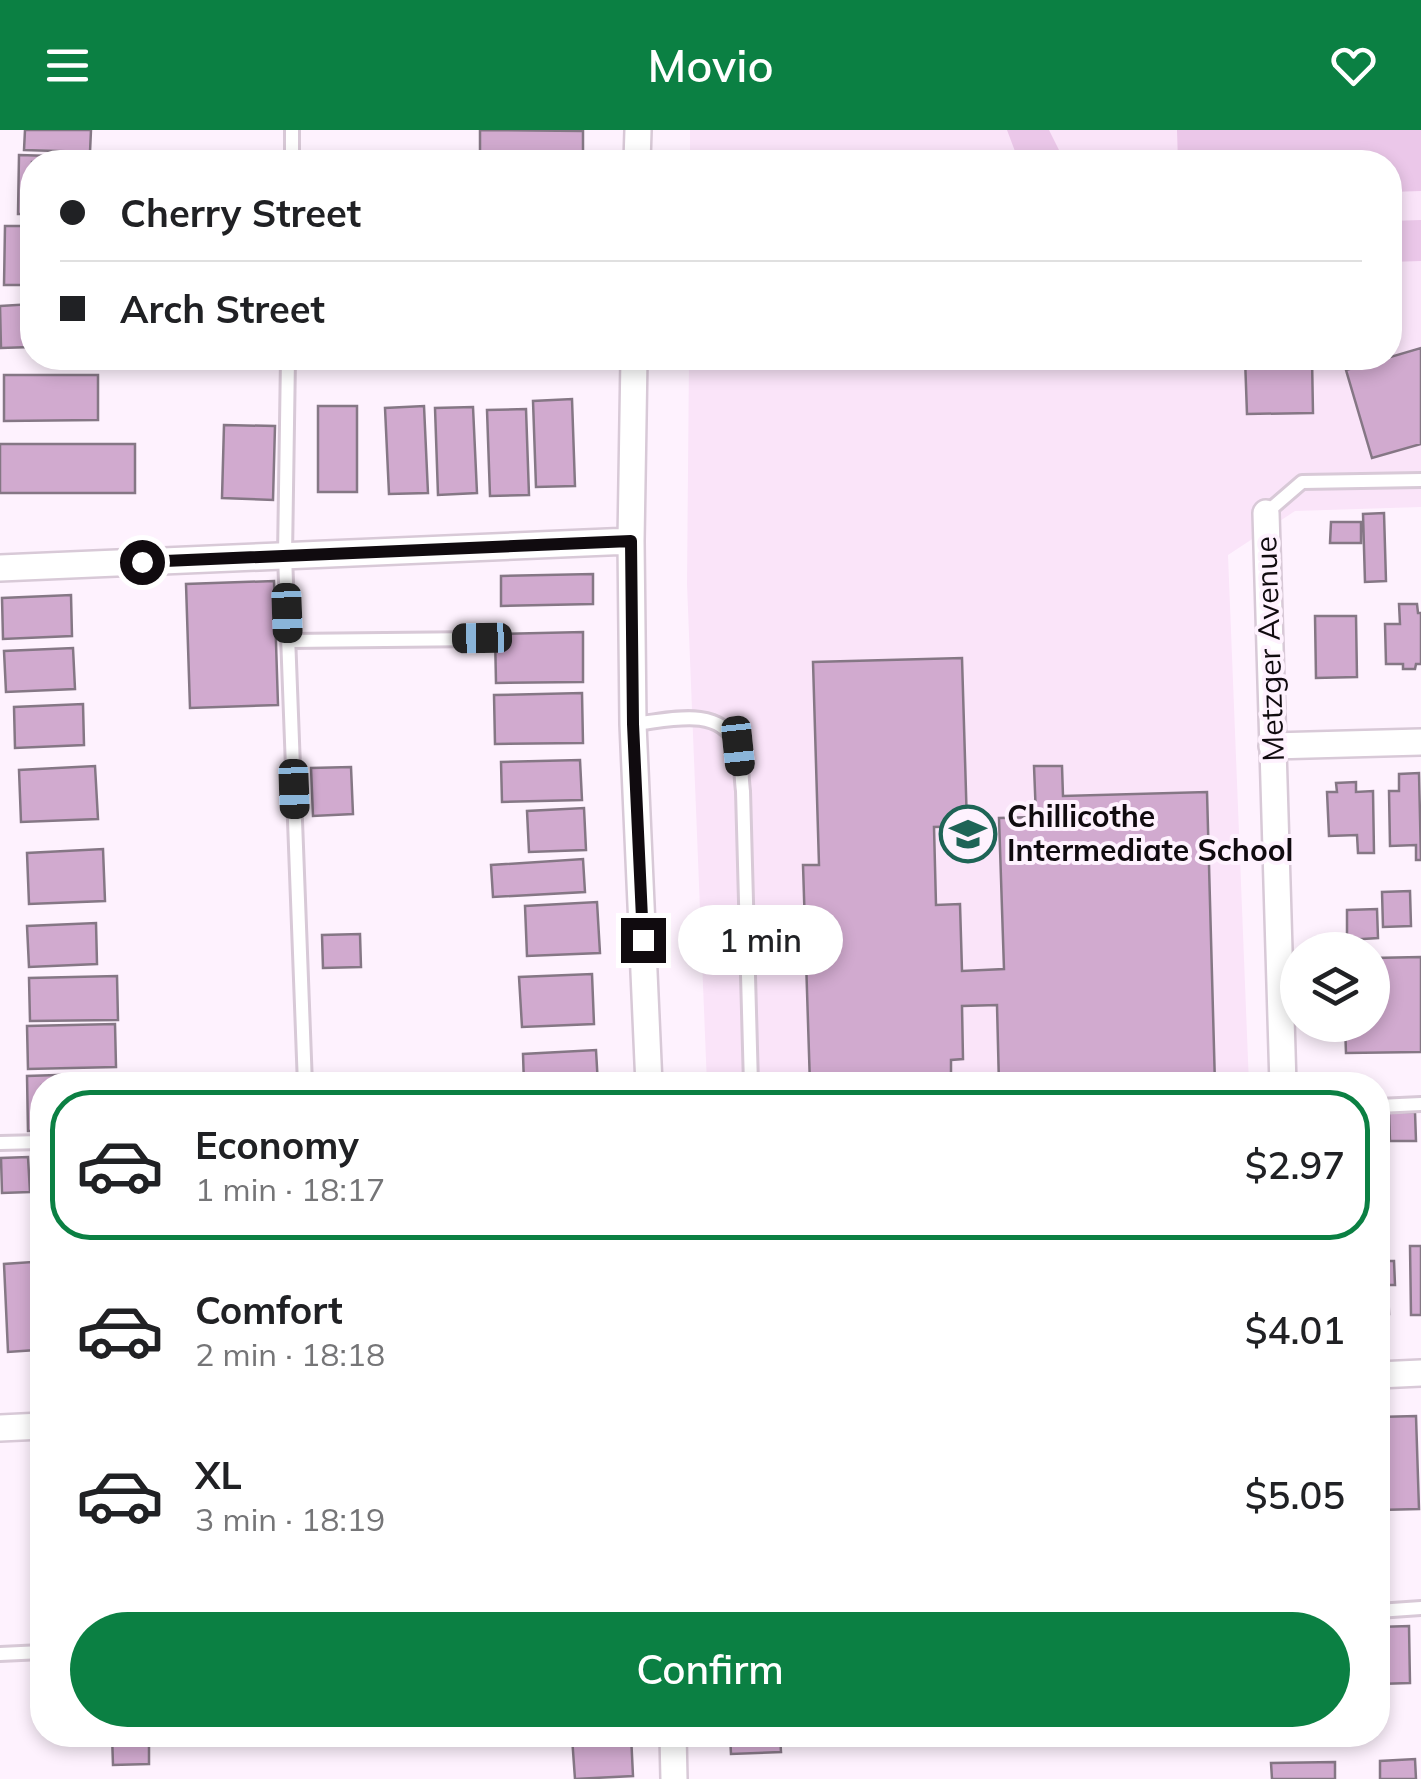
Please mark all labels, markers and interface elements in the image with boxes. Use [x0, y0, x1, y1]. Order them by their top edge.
text: Movio [647, 37, 774, 93]
icon: menu [40, 38, 95, 93]
icon: heart [1326, 38, 1381, 93]
text: Cherry Street [120, 189, 361, 237]
text: Arch Street [120, 285, 325, 333]
street label: Metzger Avenue [1246, 536, 1292, 762]
route start [120, 540, 165, 585]
car [271, 582, 303, 644]
car [452, 622, 512, 654]
car [720, 715, 756, 777]
car [278, 758, 310, 820]
place label: Chillicothe Intermediate School [1007, 797, 1293, 869]
school or university icon: Chillicothe Intermediate School [938, 804, 998, 864]
callout: 1 min [678, 905, 843, 975]
route end [621, 918, 666, 963]
text: 1 min [719, 920, 802, 960]
map controls [1280, 932, 1390, 1042]
button: layers [1280, 932, 1390, 1042]
icon: car [75, 1120, 165, 1210]
text: Economy [195, 1121, 359, 1169]
text: $2.97 [1245, 1141, 1345, 1189]
text: 1 min · 18:17 [195, 1169, 385, 1209]
icon: car [75, 1285, 165, 1375]
text: Comfort [195, 1286, 343, 1334]
text: $4.01 [1245, 1306, 1345, 1354]
text: 2 min · 18:18 [195, 1334, 385, 1374]
icon: car [75, 1450, 165, 1540]
text: XL [195, 1451, 242, 1499]
text: $5.05 [1245, 1471, 1345, 1519]
text: 3 min · 18:19 [195, 1499, 385, 1539]
button: Confirm [70, 1612, 1350, 1727]

